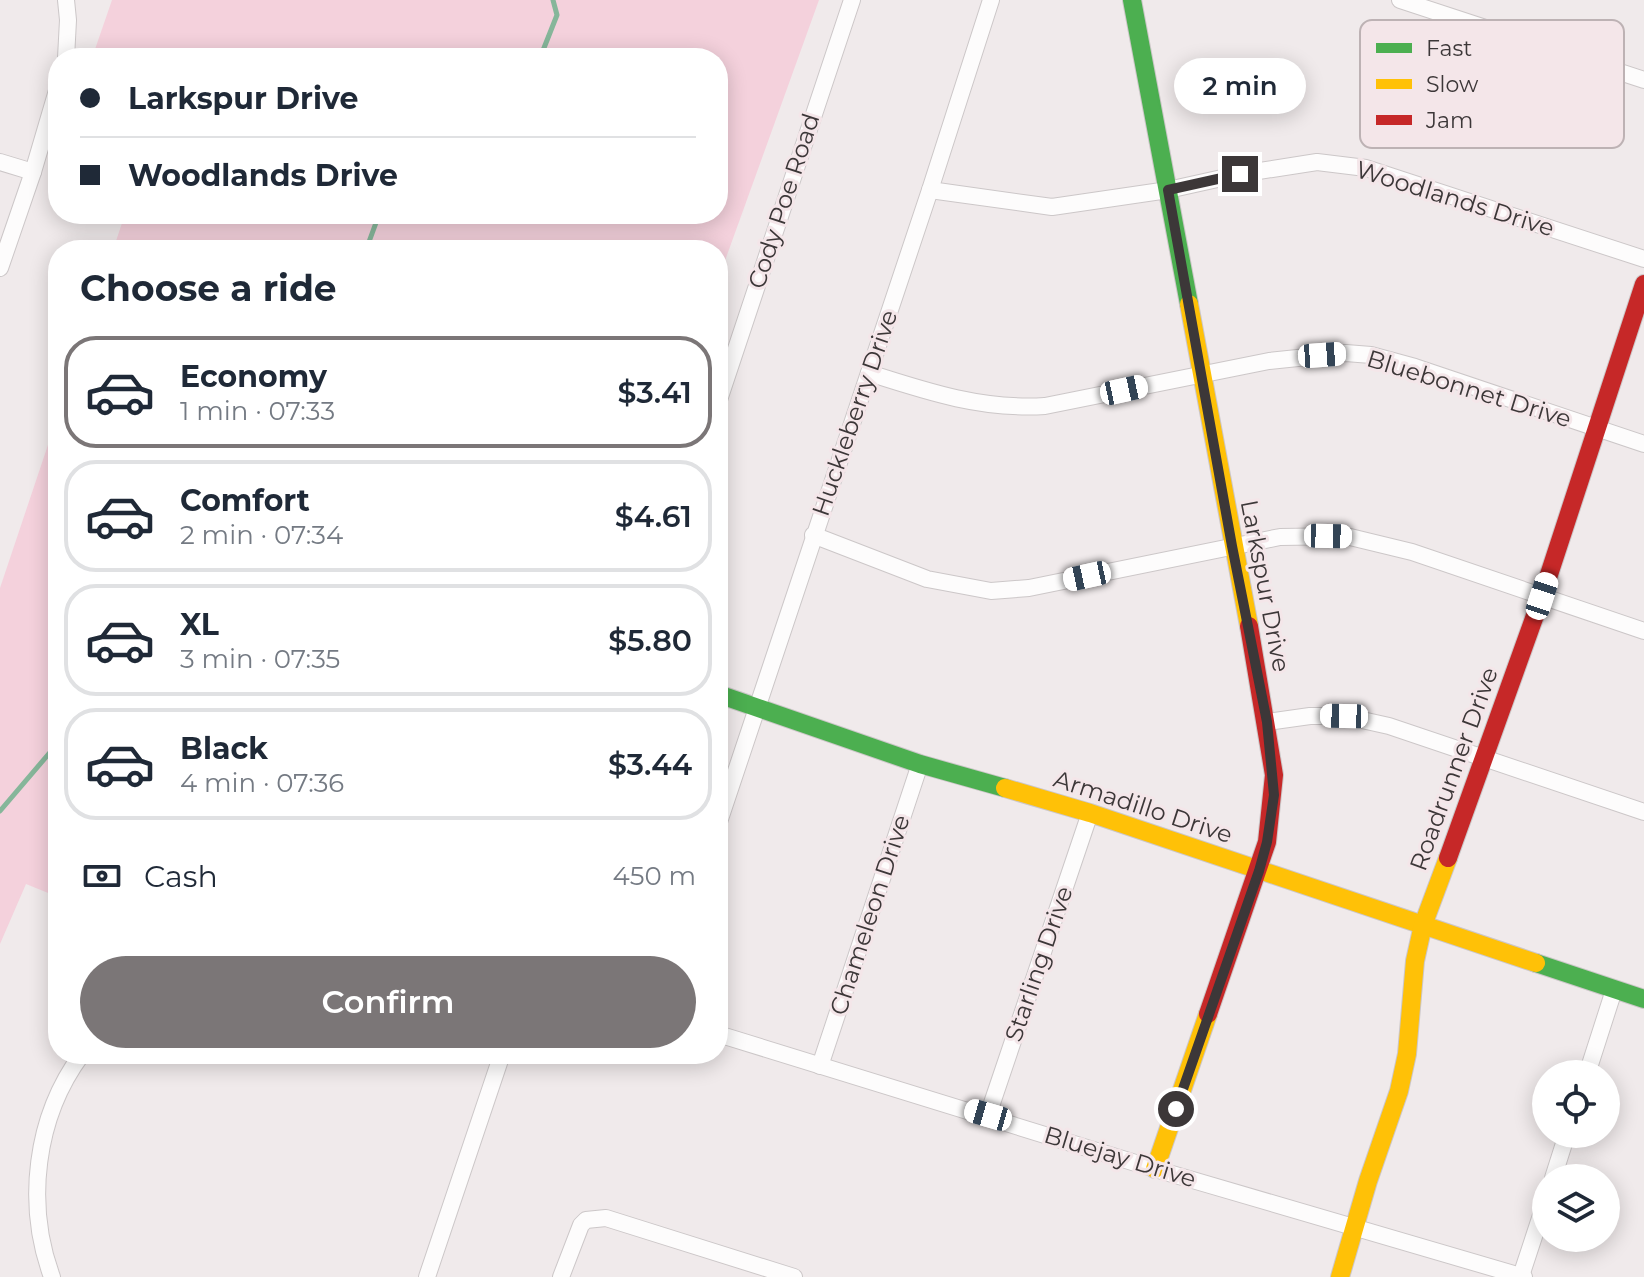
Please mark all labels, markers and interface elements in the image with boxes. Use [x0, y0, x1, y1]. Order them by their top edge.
legend [1360, 20, 1624, 148]
text: Fast [1426, 35, 1472, 62]
callout: 2 min [1174, 58, 1306, 114]
text: 2 min [1202, 70, 1278, 102]
text: Slow [1426, 71, 1479, 98]
text: Larkspur Drive [128, 80, 358, 117]
text: Jam [1425, 107, 1473, 134]
street label: Cody Poe Road [742, 110, 826, 292]
street label: Woodlands Drive [1353, 155, 1558, 242]
route end [1222, 156, 1258, 192]
text: Woodlands Drive [128, 157, 398, 194]
text: Choose a ride [80, 266, 337, 310]
street label: Huckleberry Drive [806, 306, 903, 520]
car [1297, 341, 1347, 369]
street label: Bluebonnet Drive [1363, 344, 1575, 433]
icon: car [84, 356, 156, 428]
text: Economy [180, 358, 327, 395]
car [1098, 373, 1150, 407]
text: $3.41 [618, 374, 692, 411]
text: 1 min · 07:33 [180, 395, 335, 427]
icon: car [84, 480, 156, 552]
text: Comfort [180, 482, 310, 519]
street label: Larkspur Drive [1235, 497, 1296, 674]
text: $4.61 [615, 498, 692, 535]
text: 2 min · 07:34 [180, 519, 343, 551]
car [1304, 524, 1352, 548]
car [1061, 559, 1113, 593]
car [1523, 569, 1561, 623]
icon: car [84, 604, 156, 676]
text: XL [180, 606, 219, 643]
text: $5.80 [608, 622, 692, 659]
text: 3 min · 07:35 [180, 643, 340, 675]
street label: Roadrunner Drive [1403, 663, 1504, 874]
car [1320, 704, 1368, 728]
icon: car [84, 728, 156, 800]
text: Black [180, 730, 268, 767]
text: $3.44 [608, 746, 692, 783]
street label: Armadillo Drive [1050, 764, 1236, 849]
text: 4 min · 07:36 [180, 767, 344, 799]
street label: Chameleon Drive [823, 811, 916, 1019]
icon: cash [80, 854, 124, 898]
text: Cash [144, 858, 218, 895]
text: 450 m [613, 860, 696, 892]
street label: Starling Drive [998, 882, 1079, 1045]
button: Confirm [80, 956, 696, 1048]
map controls [1532, 1060, 1620, 1252]
button: locate [1532, 1060, 1620, 1148]
route start [1158, 1091, 1194, 1127]
car [962, 1097, 1014, 1133]
street label: Bluejay Drive [1041, 1120, 1200, 1193]
button: layers [1532, 1164, 1620, 1252]

